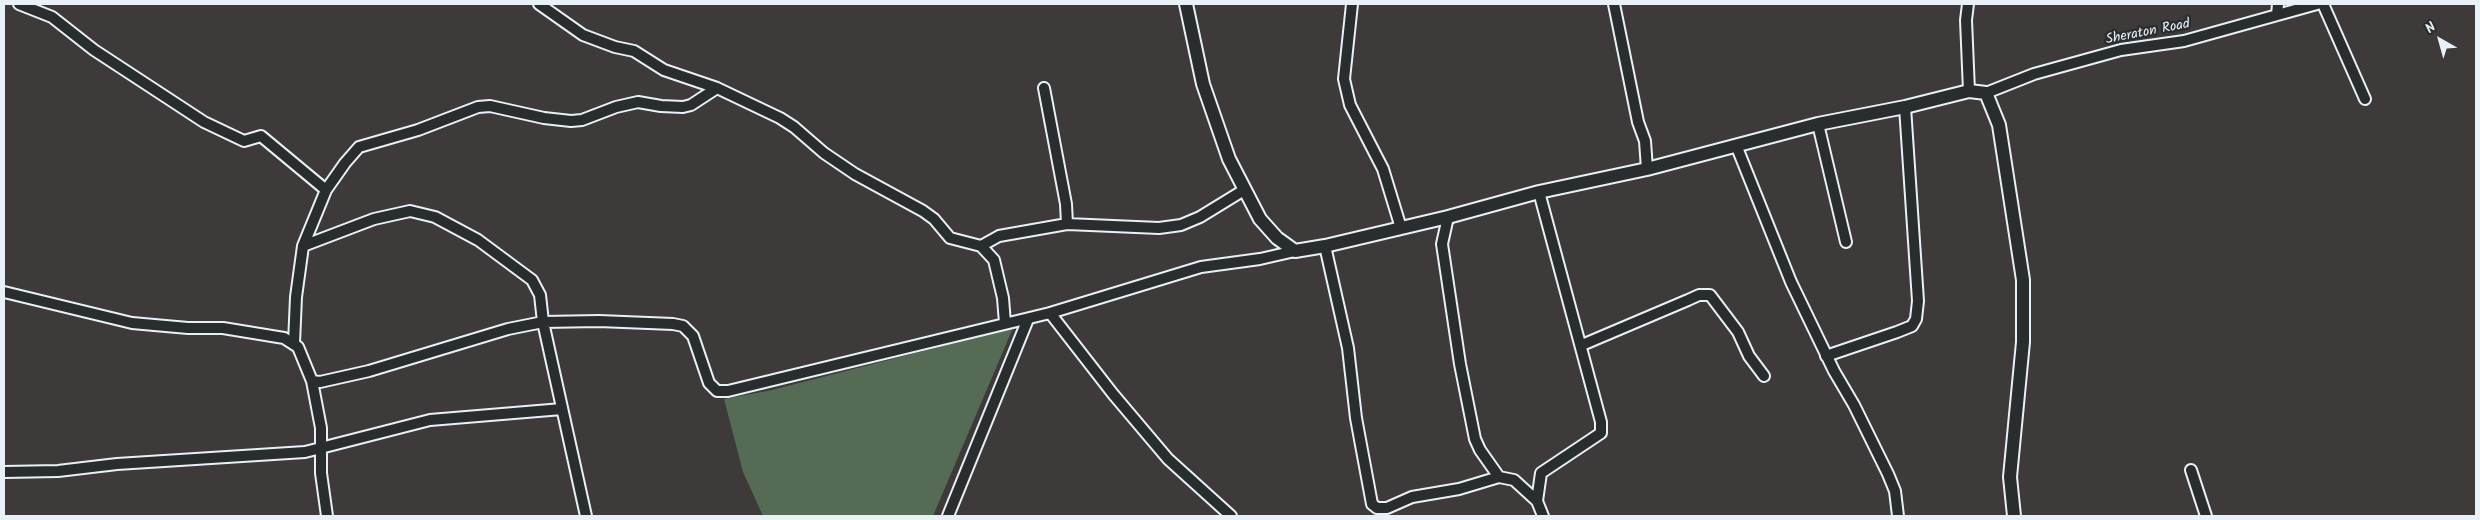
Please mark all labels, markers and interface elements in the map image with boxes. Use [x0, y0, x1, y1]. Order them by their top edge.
north arrow [2415, 15, 2465, 65]
street label: Sheraton Road [2105, 17, 2191, 49]
text: N [2421, 17, 2441, 40]

